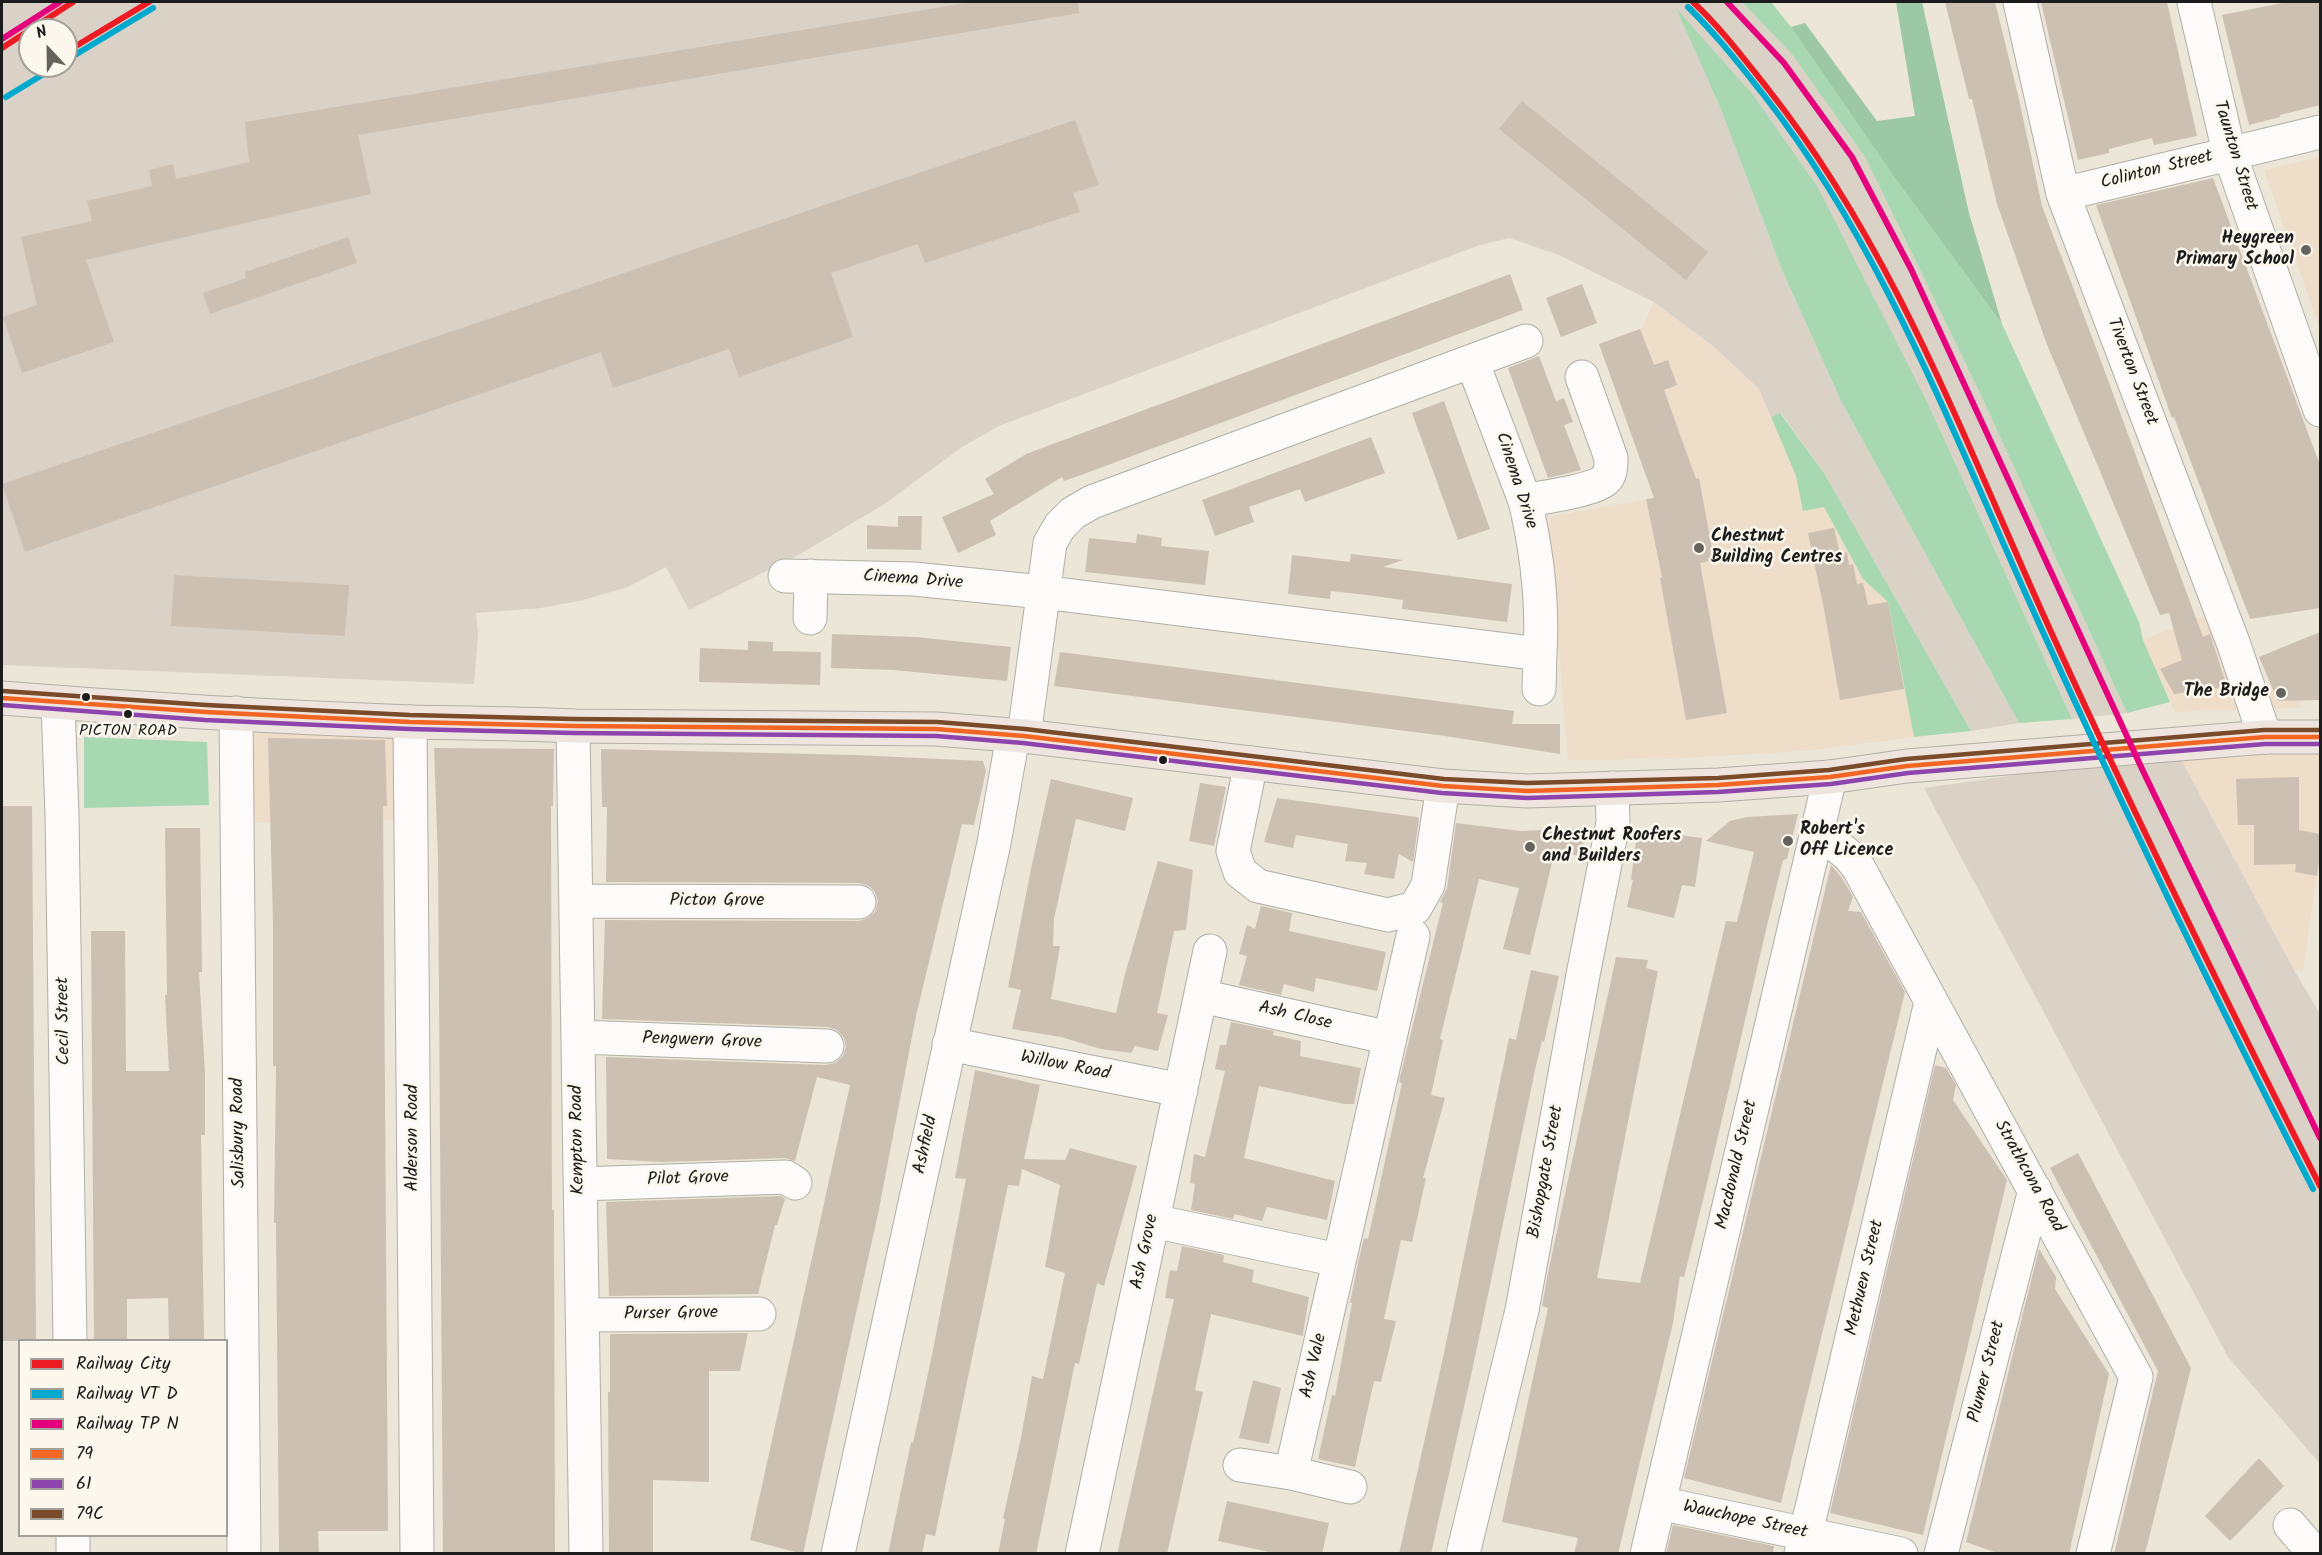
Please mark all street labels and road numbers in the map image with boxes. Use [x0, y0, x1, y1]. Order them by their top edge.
street label: Taunton Street [2207, 98, 2261, 214]
street label: Colinton Street [2099, 147, 2215, 195]
street label: Tiverton Street [2101, 315, 2161, 429]
street label: Cinema Drive [1489, 430, 1541, 532]
street label: Cinema Drive [862, 567, 964, 595]
street label: Picton Grove [670, 891, 764, 913]
street label: Cecil Street [53, 977, 77, 1065]
street label: Ash Close [1256, 998, 1334, 1036]
street label: Pengwern Grove [642, 1029, 762, 1055]
street label: Willow Road [1018, 1048, 1112, 1086]
street label: Salisbury Road [228, 1078, 252, 1188]
street label: Alderson Road [403, 1084, 425, 1192]
street label: Kempton Road [567, 1085, 591, 1195]
street label: Macdonald Street [1713, 1098, 1763, 1232]
street label: Bishopgate Street [1525, 1104, 1569, 1240]
street label: Ashfield [910, 1114, 944, 1176]
street label: Strathcona Road [1988, 1117, 2068, 1237]
street label: Pilot Grove [647, 1168, 729, 1192]
street label: Ash Grove [1128, 1212, 1164, 1292]
street label: Methuen Street [1842, 1218, 1890, 1338]
street label: Purser Grove [624, 1303, 718, 1327]
street label: Plumer Street [1965, 1319, 2011, 1425]
street label: Ash Vale [1297, 1331, 1333, 1401]
street label: Wauchope Street [1681, 1497, 1809, 1545]

